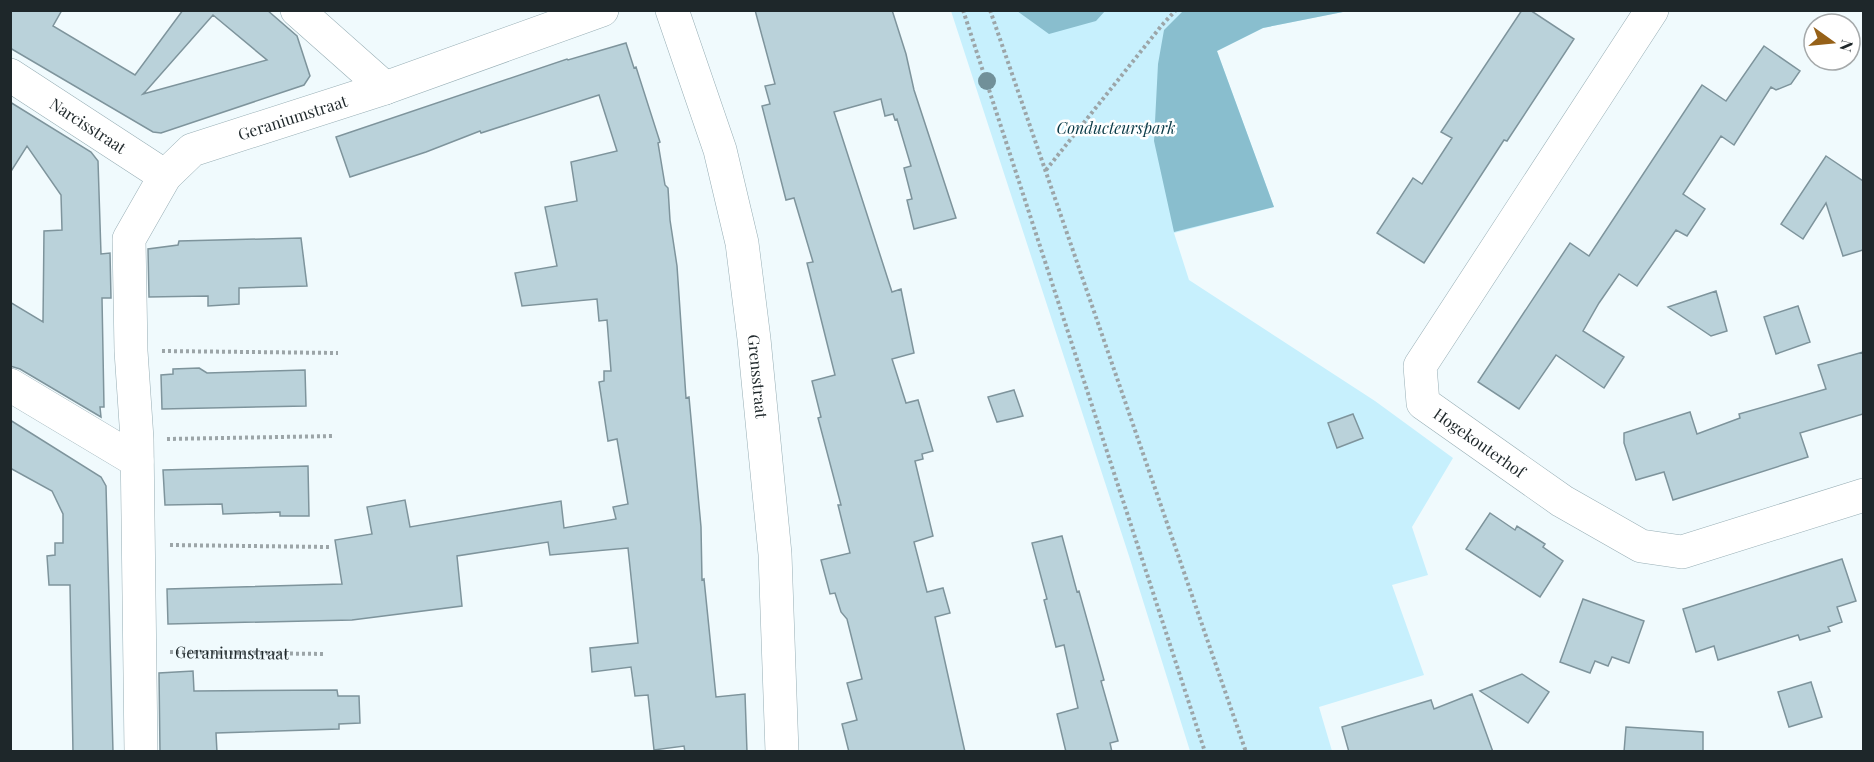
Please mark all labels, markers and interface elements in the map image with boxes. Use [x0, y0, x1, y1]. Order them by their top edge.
north arrow [1802, 12, 1862, 72]
text: N [1835, 38, 1859, 55]
street label: Geraniumstraat [235, 90, 350, 145]
street label: Narcisstraat [46, 93, 131, 158]
park label: Conducteurspark [1057, 117, 1175, 138]
street label: Grensstraat [744, 333, 773, 420]
street label: Hogekouterhof [1430, 403, 1531, 483]
street label: Geraniumstraat [175, 641, 289, 664]

